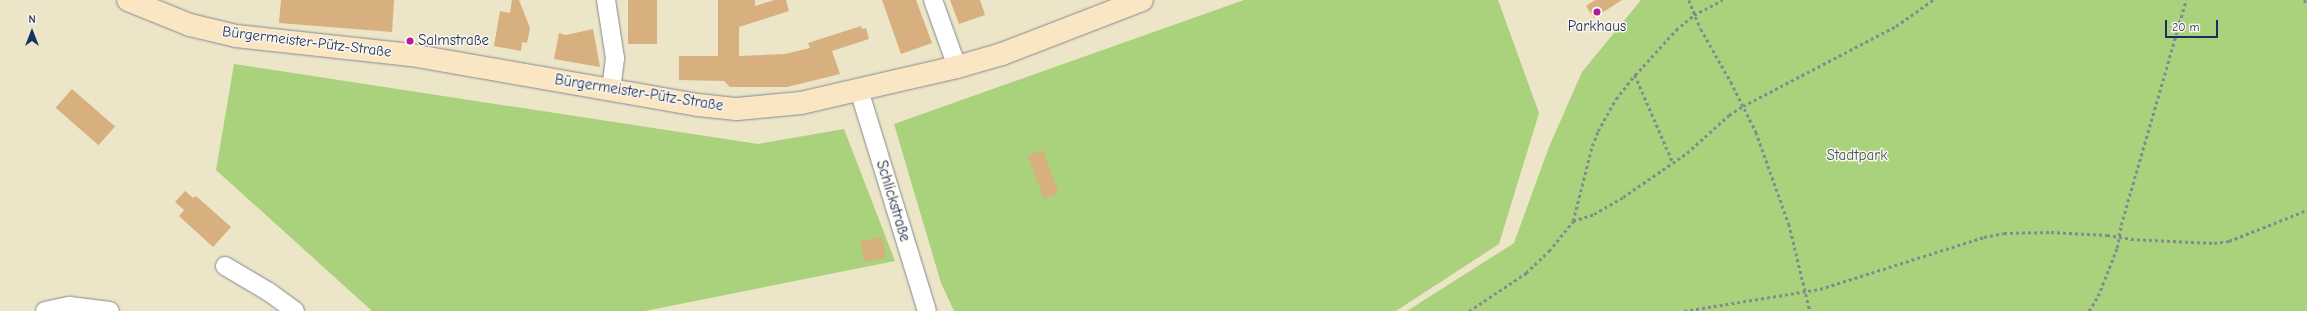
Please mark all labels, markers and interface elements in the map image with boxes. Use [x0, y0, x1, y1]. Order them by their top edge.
marker: Parkhaus [1592, 7, 1602, 17]
north arrow [12, 12, 52, 52]
scale bar [2167, 12, 2220, 38]
text: N [28, 13, 36, 26]
place label: Parkhaus [1568, 18, 1626, 36]
text: 20 m [2172, 20, 2200, 34]
street label: Bürgermeister-Pütz-Straße [221, 23, 393, 61]
place label: Salmstraße [418, 32, 489, 50]
marker: Salmstraße [405, 36, 415, 46]
street label: Bürgermeister-Pütz-Straße [553, 71, 725, 115]
park label: Stadtpark [1826, 147, 1888, 165]
street label: Schlickstraße [872, 158, 914, 244]

